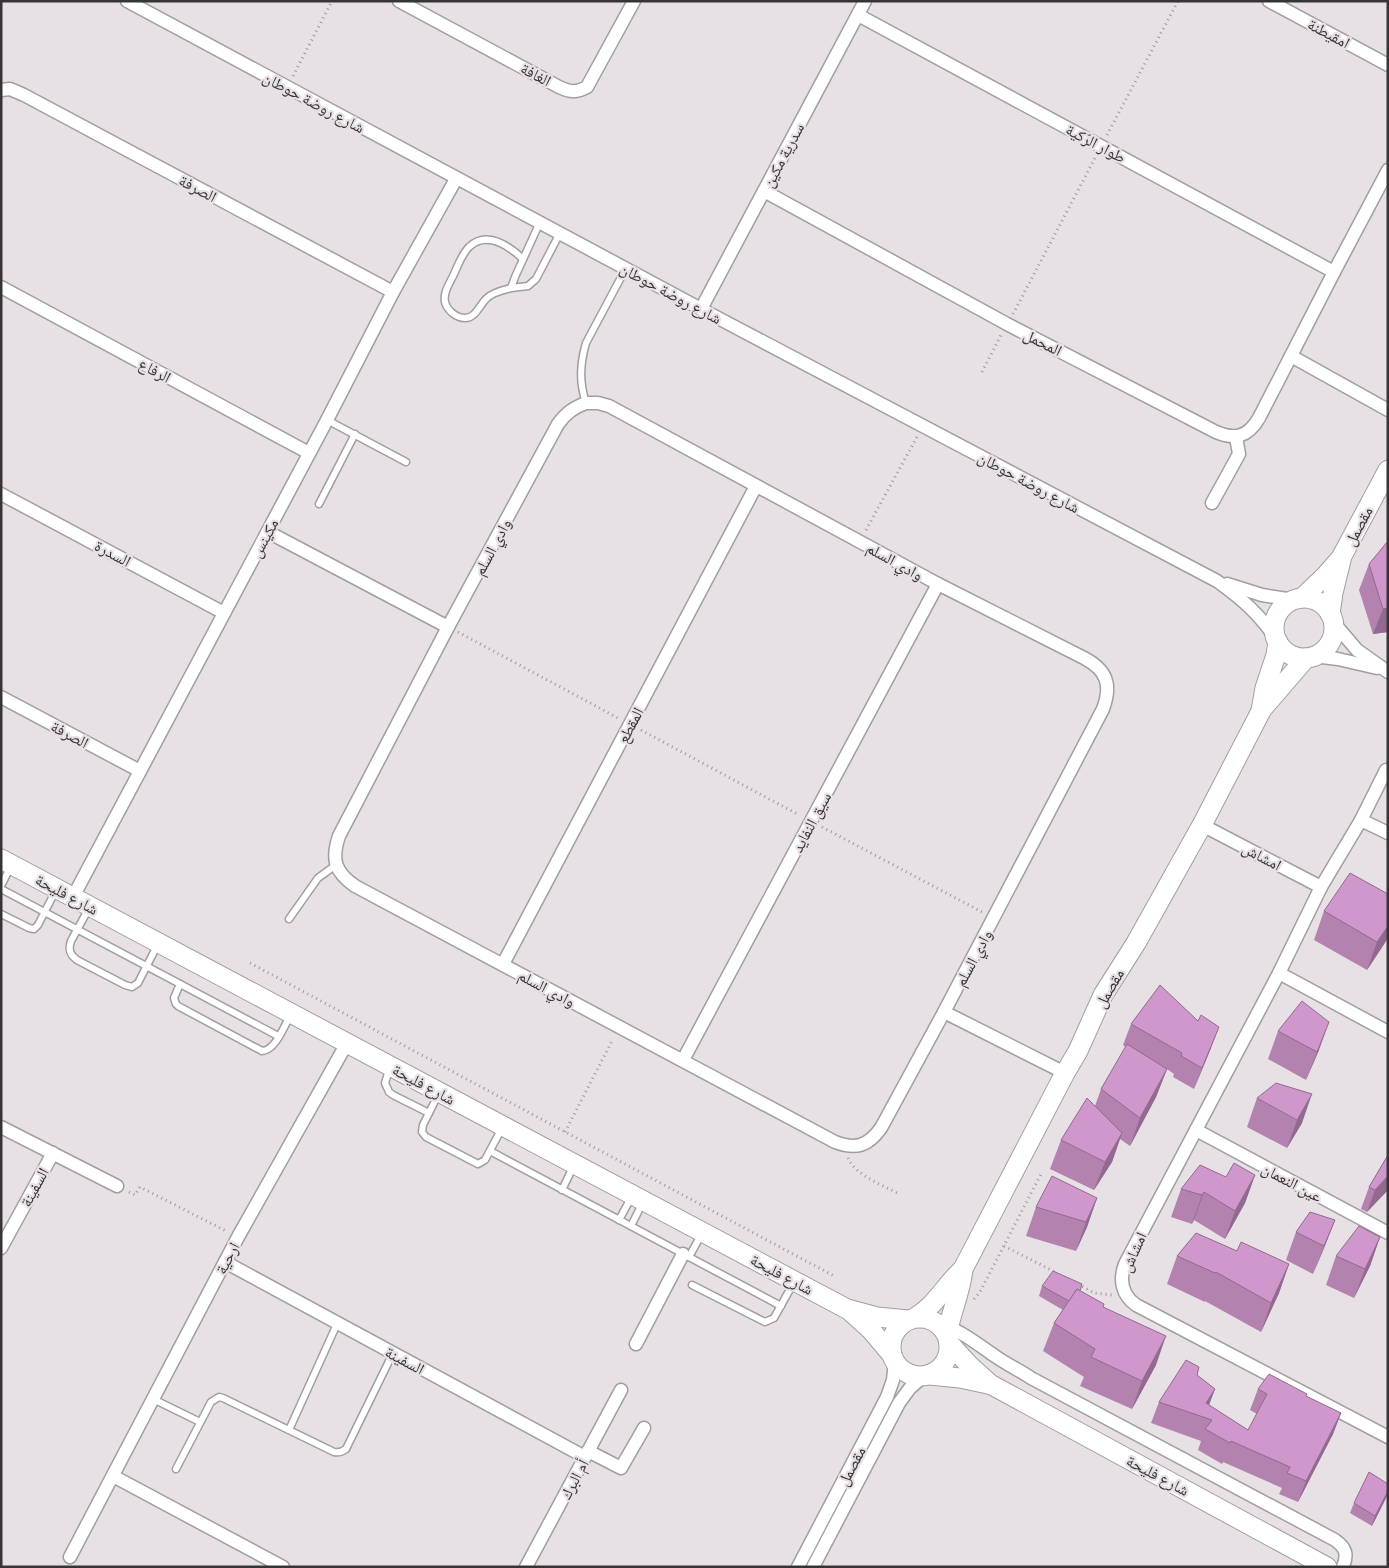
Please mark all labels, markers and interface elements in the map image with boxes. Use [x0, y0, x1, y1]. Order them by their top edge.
street label: امقيطنة [1305, 14, 1354, 52]
street label: الغافة [518, 58, 555, 89]
street label: شارع روضة حوطان [259, 67, 368, 138]
street label: سدرية مكين [758, 119, 809, 191]
street label: طوار الرّكية [1063, 119, 1129, 167]
street label: الصرفة [176, 170, 220, 206]
street label: شارع روضة حوطان [616, 258, 725, 329]
street label: المحمل [1020, 324, 1066, 361]
street label: الرفاع [135, 353, 175, 388]
street label: شارع روضة حوطان [974, 447, 1083, 518]
street label: مقصمل [1339, 503, 1378, 550]
street label: مكينس [245, 515, 283, 561]
street label: وادي السلم [469, 515, 518, 580]
street label: السدرة [91, 535, 135, 571]
street label: وادي السلم [862, 537, 927, 587]
street label: المقطع [612, 704, 649, 747]
street label: الصرفة [48, 716, 92, 752]
street label: سيق النفايد [787, 788, 836, 856]
street label: امشاش [1238, 837, 1285, 876]
street label: شارع فليحة [32, 869, 102, 920]
street label: وادي السلم [950, 926, 999, 991]
street label: وادي السلم [514, 965, 579, 1014]
street label: مقصمل [1090, 965, 1129, 1012]
street label: شارع فليحة [389, 1059, 459, 1110]
street label: عين النعمان [1258, 1158, 1326, 1207]
street label: السفينة [15, 1164, 52, 1210]
street label: امشاش [1115, 1229, 1152, 1276]
street label: ارحية [210, 1239, 244, 1277]
street label: شارع فليحة [747, 1249, 817, 1300]
street label: السفينة [382, 1341, 428, 1378]
street label: مقصمل [832, 1443, 871, 1490]
street label: شارع فليحة [1123, 1450, 1193, 1501]
street label: أم البرك [555, 1456, 594, 1503]

